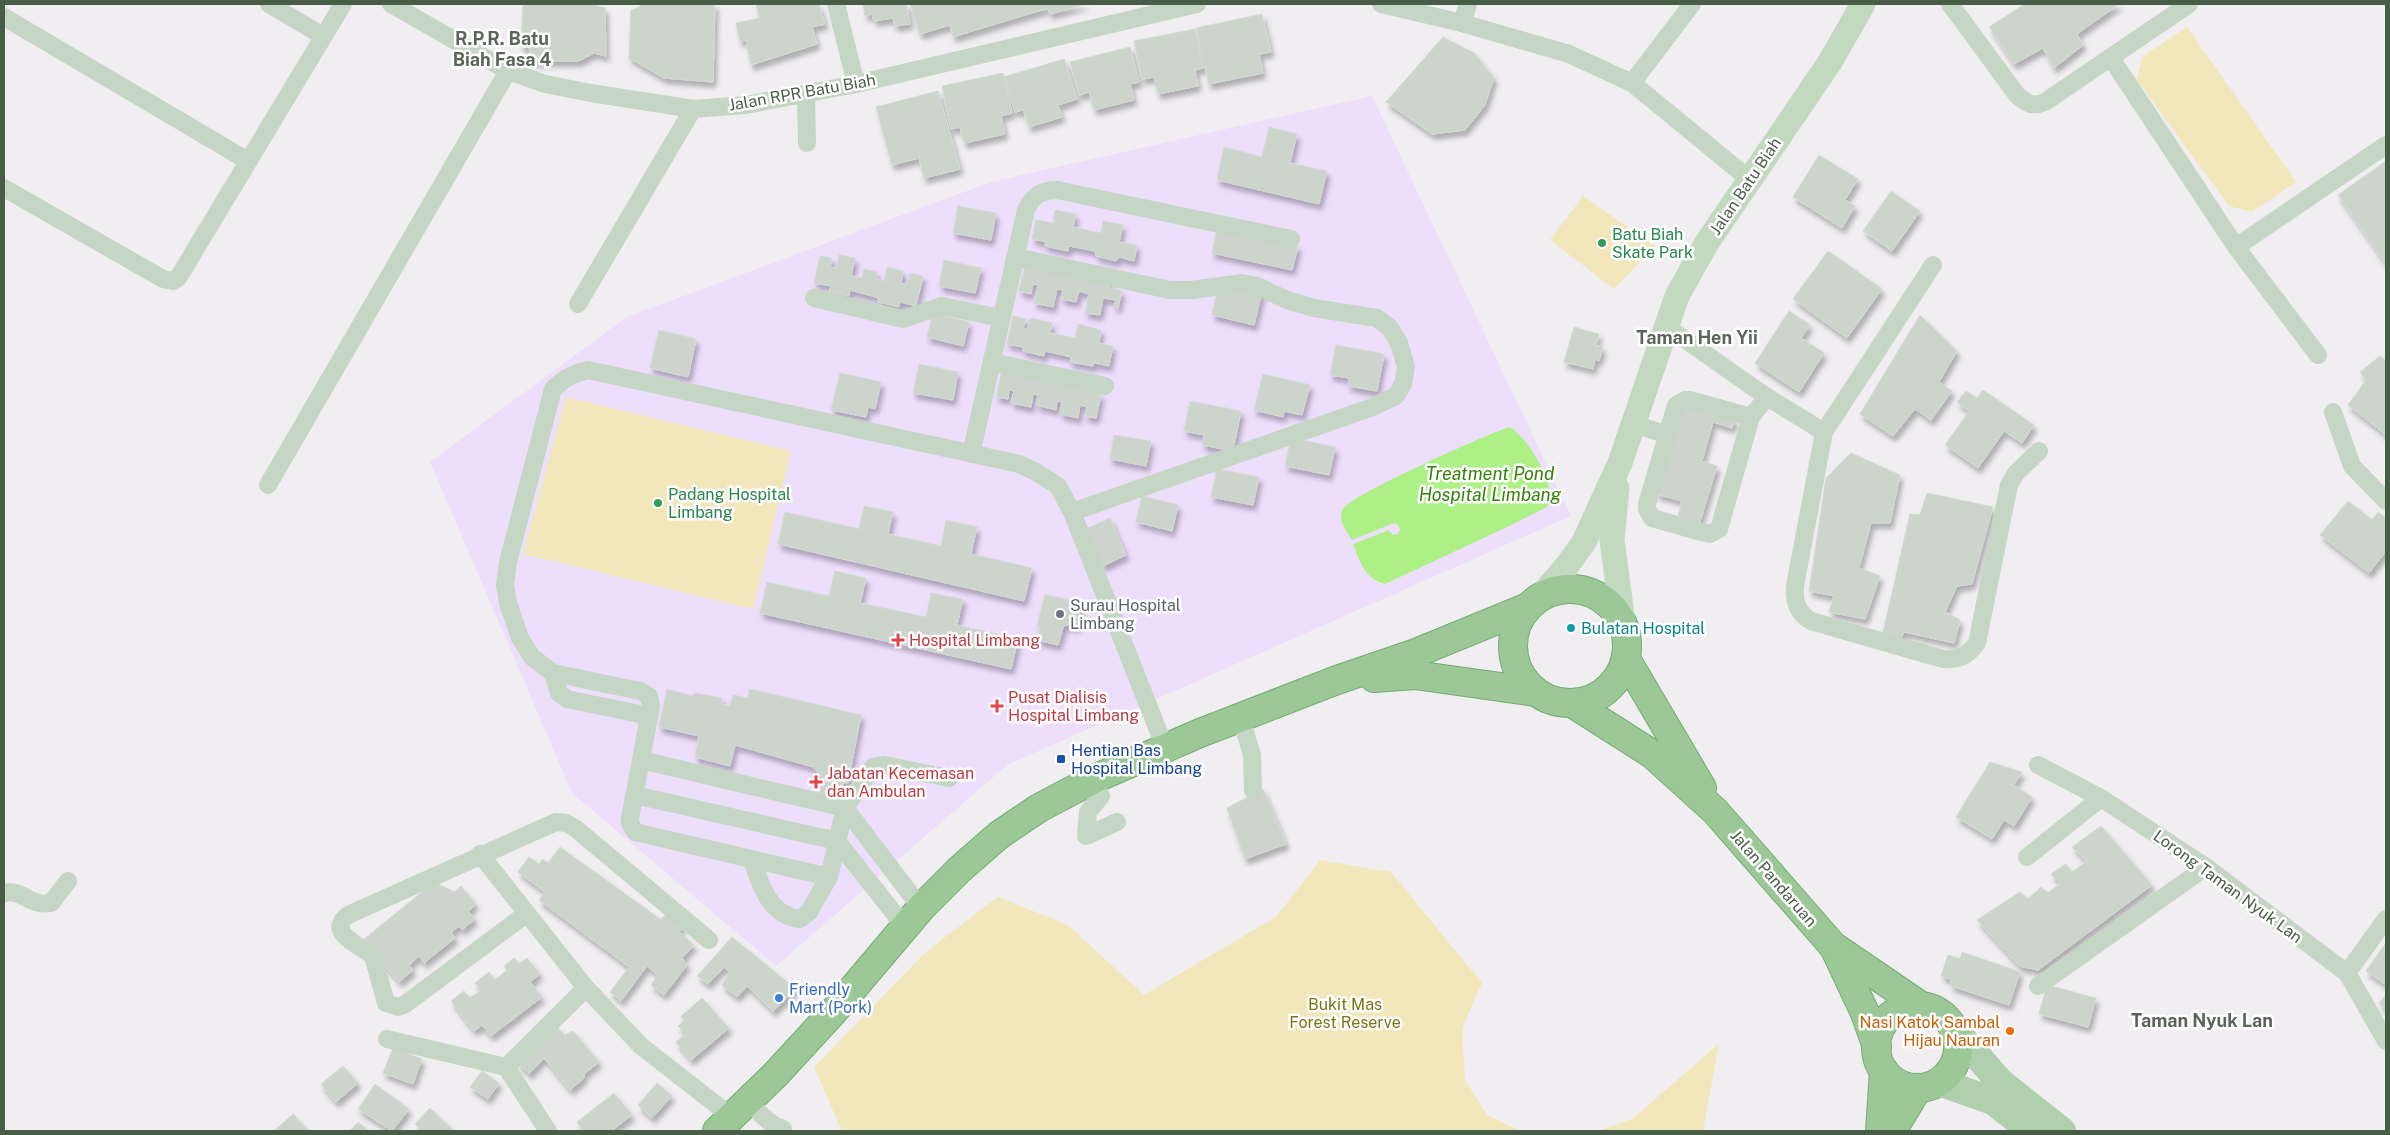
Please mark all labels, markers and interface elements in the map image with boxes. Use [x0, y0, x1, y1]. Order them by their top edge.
district label: R.P.R. Batu Biah Fasa 4 [453, 28, 552, 70]
street label: Jalan RPR Batu Biah [727, 70, 877, 115]
street label: Jalan Batu Biah [1706, 134, 1785, 238]
place label: Batu Biah Skate Park [1612, 225, 1693, 262]
marker: Batu Biah Skate Park [1596, 237, 1608, 249]
district label: Taman Hen Yii [1636, 327, 1758, 348]
water label: Treatment Pond Hospital Limbang [1419, 463, 1562, 505]
place label: Padang Hospital Limbang [668, 485, 791, 522]
marker: Padang Hospital Limbang [652, 497, 664, 509]
place label: Surau Hospital Limbang [1070, 596, 1181, 633]
marker: Surau Hospital Limbang [1054, 608, 1066, 620]
place label: Bulatan Hospital [1581, 619, 1705, 638]
marker: Bulatan Hospital [1565, 622, 1577, 634]
place label: Hospital Limbang [909, 631, 1040, 650]
marker: Hospital Limbang [891, 633, 905, 647]
place label: Pusat Dialisis Hospital Limbang [1008, 688, 1139, 725]
marker: Pusat Dialisis Hospital Limbang [990, 699, 1004, 713]
place label: Hentian Bas Hospital Limbang [1071, 741, 1202, 778]
marker: Hentian Bas Hospital Limbang [1055, 753, 1067, 765]
place label: Jabatan Kecemasan dan Ambulan [827, 764, 974, 801]
marker: Jabatan Kecemasan dan Ambulan [809, 775, 823, 789]
street label: Jalan Pandaruan [1726, 826, 1821, 931]
street label: Lorong Taman Nyuk Lan [2150, 826, 2306, 947]
place label: Friendly Mart (Pork) [789, 980, 872, 1017]
marker: Friendly Mart (Pork) [773, 992, 785, 1004]
park label: Bukit Mas Forest Reserve [1289, 995, 1401, 1032]
district label: Taman Nyuk Lan [2131, 1010, 2273, 1031]
place label: Nasi Katok Sambal Hijau Nauran [1860, 1013, 2000, 1050]
marker: Nasi Katok Sambal Hijau Nauran [2004, 1025, 2016, 1037]

